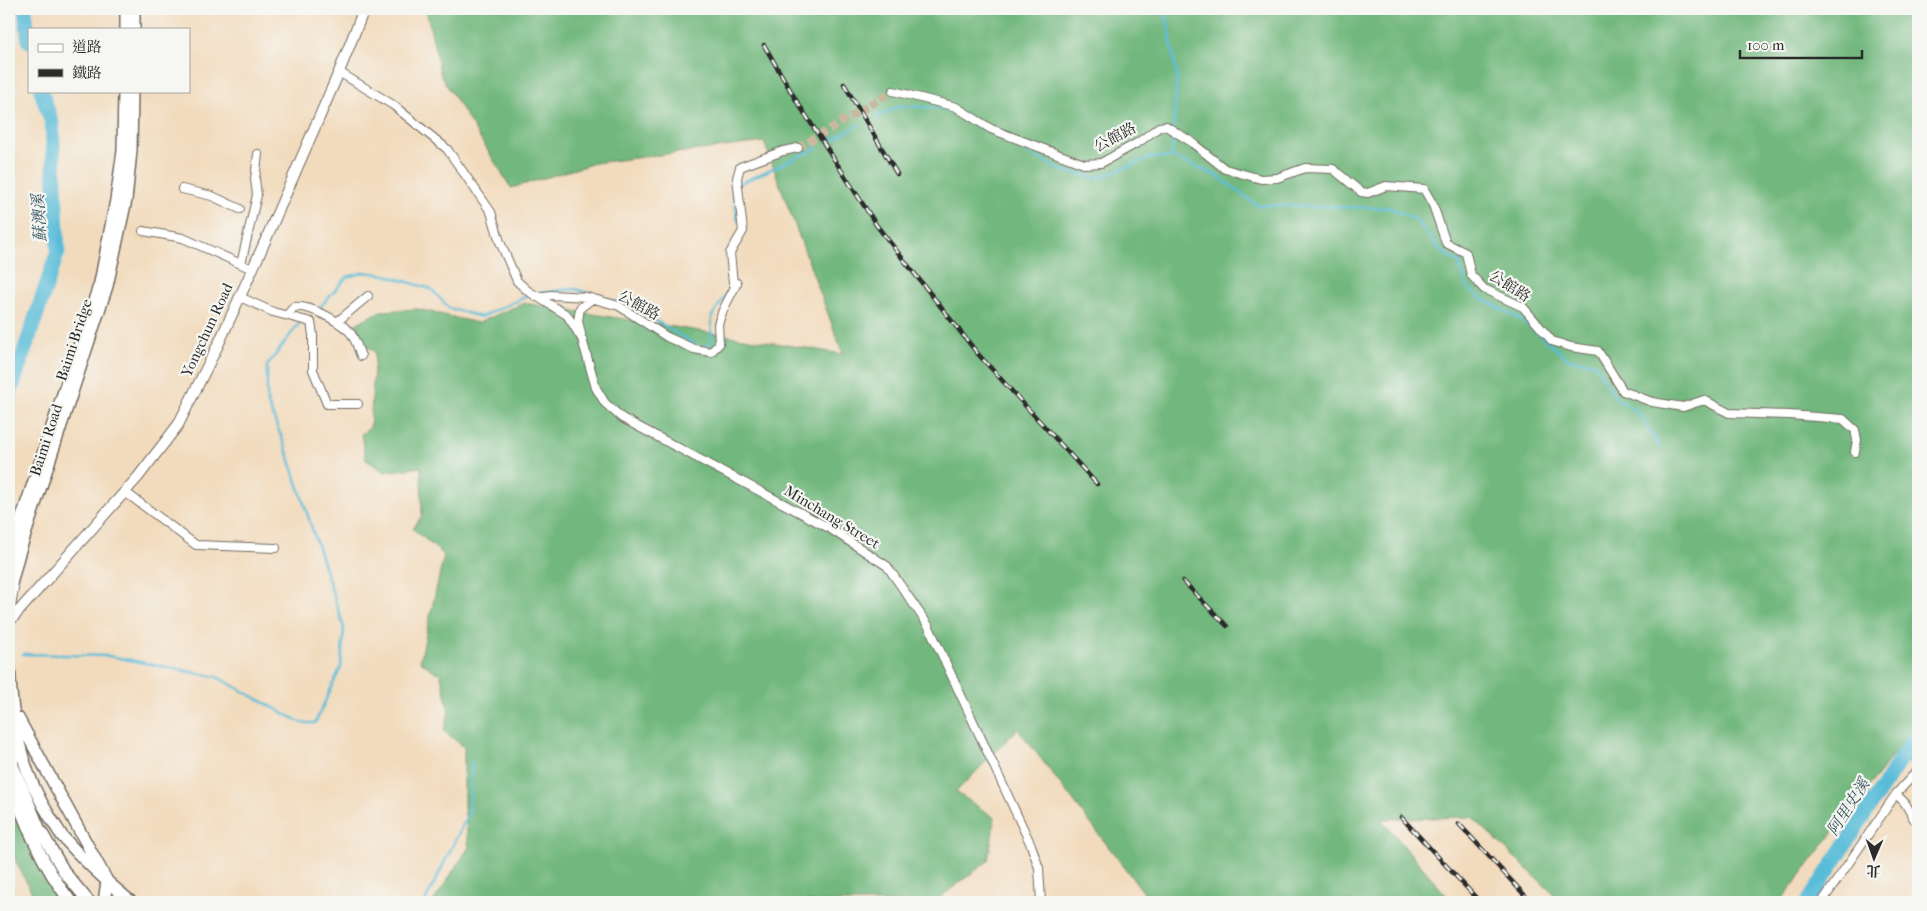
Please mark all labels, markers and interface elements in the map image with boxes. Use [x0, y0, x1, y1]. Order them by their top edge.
legend [28, 28, 190, 92]
scale bar [1740, 28, 1862, 60]
text: 100 m [1747, 36, 1785, 54]
text: 道路 [72, 38, 102, 56]
text: 鐵路 [72, 64, 102, 82]
street label: 公館路 [1091, 118, 1139, 156]
water label: 蘇澳溪 [28, 192, 50, 242]
street label: 公館路 [1486, 266, 1534, 306]
street label: Yongchun Road [177, 279, 237, 381]
street label: 公館路 [615, 286, 663, 324]
street label: Baimi Bridge [52, 296, 96, 383]
street label: Baimi Road [26, 401, 66, 478]
street label: Minchang Street [781, 481, 884, 553]
water label: 阿里史溪 [1823, 773, 1874, 839]
north arrow [1850, 834, 1900, 884]
text: 北 [1866, 862, 1881, 879]

